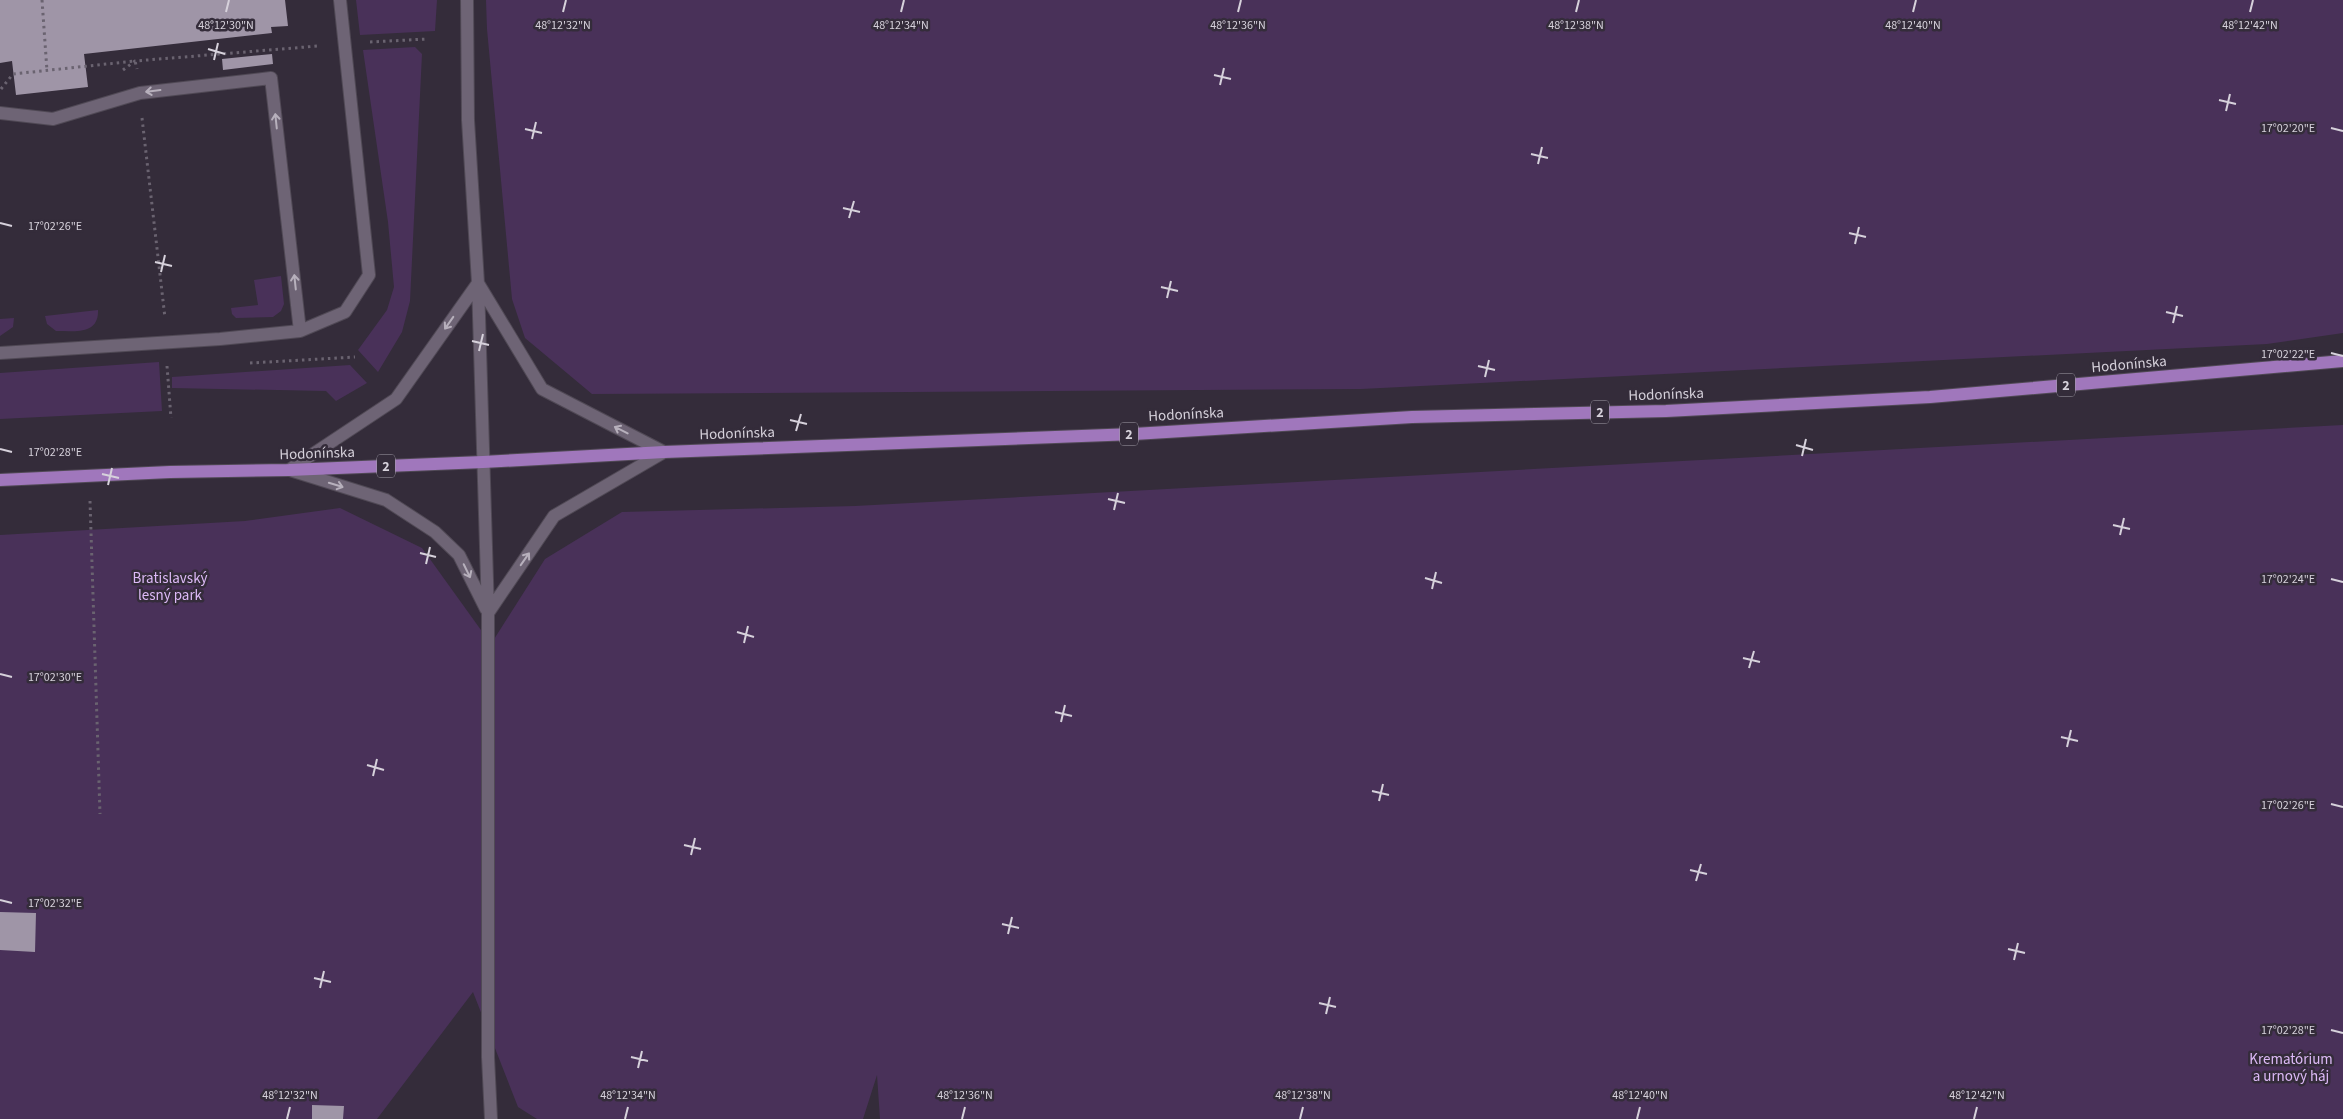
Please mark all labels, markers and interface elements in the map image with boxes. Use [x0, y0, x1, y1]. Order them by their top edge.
text: 48°12'30"N [198, 17, 254, 34]
text: 48°12'32"N [535, 17, 591, 34]
text: 48°12'34"N [873, 17, 929, 34]
text: 48°12'36"N [1210, 17, 1266, 34]
text: 48°12'38"N [1548, 17, 1604, 34]
text: 48°12'40"N [1885, 17, 1941, 34]
text: 48°12'42"N [2222, 17, 2278, 34]
one-way arrow [145, 86, 161, 96]
one-way arrow [271, 113, 281, 129]
text: 17°02'20"E [2261, 120, 2315, 137]
text: 17°02'26"E [28, 218, 82, 235]
one-way arrow [290, 274, 300, 290]
one-way arrow [444, 316, 455, 329]
text: 17°02'22"E [2261, 346, 2315, 363]
street label: Hodonínska [2090, 351, 2168, 378]
road number: 2 [2057, 374, 2075, 396]
street label: Hodonínska [1628, 383, 1704, 406]
road number: 2 [1591, 401, 1609, 424]
street label: Hodonínska [1148, 402, 1224, 427]
street label: Hodonínska [699, 422, 775, 445]
road number: 2 [1120, 422, 1138, 446]
one-way arrow [614, 425, 629, 434]
street label: Hodonínska [279, 442, 355, 465]
text: 17°02'28"E [28, 444, 82, 461]
road number: 2 [377, 454, 395, 478]
one-way arrow [327, 480, 343, 490]
one-way arrow [520, 552, 530, 566]
one-way arrow [463, 563, 472, 578]
park label: Bratislavský lesný park [132, 568, 208, 606]
text: 17°02'24"E [2261, 571, 2315, 588]
text: 17°02'30"E [28, 669, 82, 686]
text: 17°02'26"E [2261, 797, 2315, 814]
text: 17°02'32"E [28, 895, 82, 912]
text: 17°02'28"E [2261, 1022, 2315, 1039]
park label: Krematórium a urnový háj [2249, 1049, 2333, 1087]
text: 48°12'32"N [262, 1087, 318, 1104]
text: 48°12'34"N [600, 1087, 656, 1104]
text: 48°12'36"N [937, 1087, 993, 1104]
text: 48°12'38"N [1275, 1087, 1331, 1104]
text: 48°12'40"N [1612, 1087, 1668, 1104]
text: 48°12'42"N [1949, 1087, 2005, 1104]

